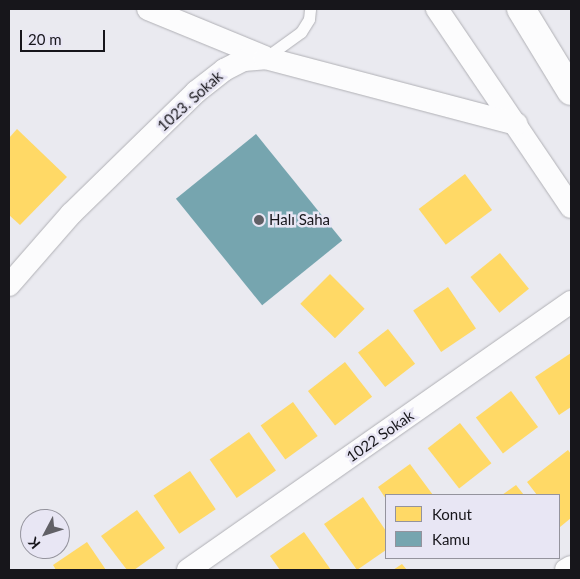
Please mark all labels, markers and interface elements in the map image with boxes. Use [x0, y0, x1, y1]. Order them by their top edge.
scale bar [22, 20, 108, 52]
text: 20 m [28, 30, 62, 48]
street label: 1023. Sokak [154, 67, 226, 135]
place label: Halı Saha [269, 211, 330, 229]
marker: Halı Saha [253, 214, 265, 226]
street label: 1022 Sokak [343, 406, 417, 466]
legend [385, 494, 560, 559]
text: Konut [432, 505, 472, 523]
north arrow [20, 509, 70, 559]
text: Kamu [432, 530, 470, 548]
text: K [24, 534, 43, 552]

